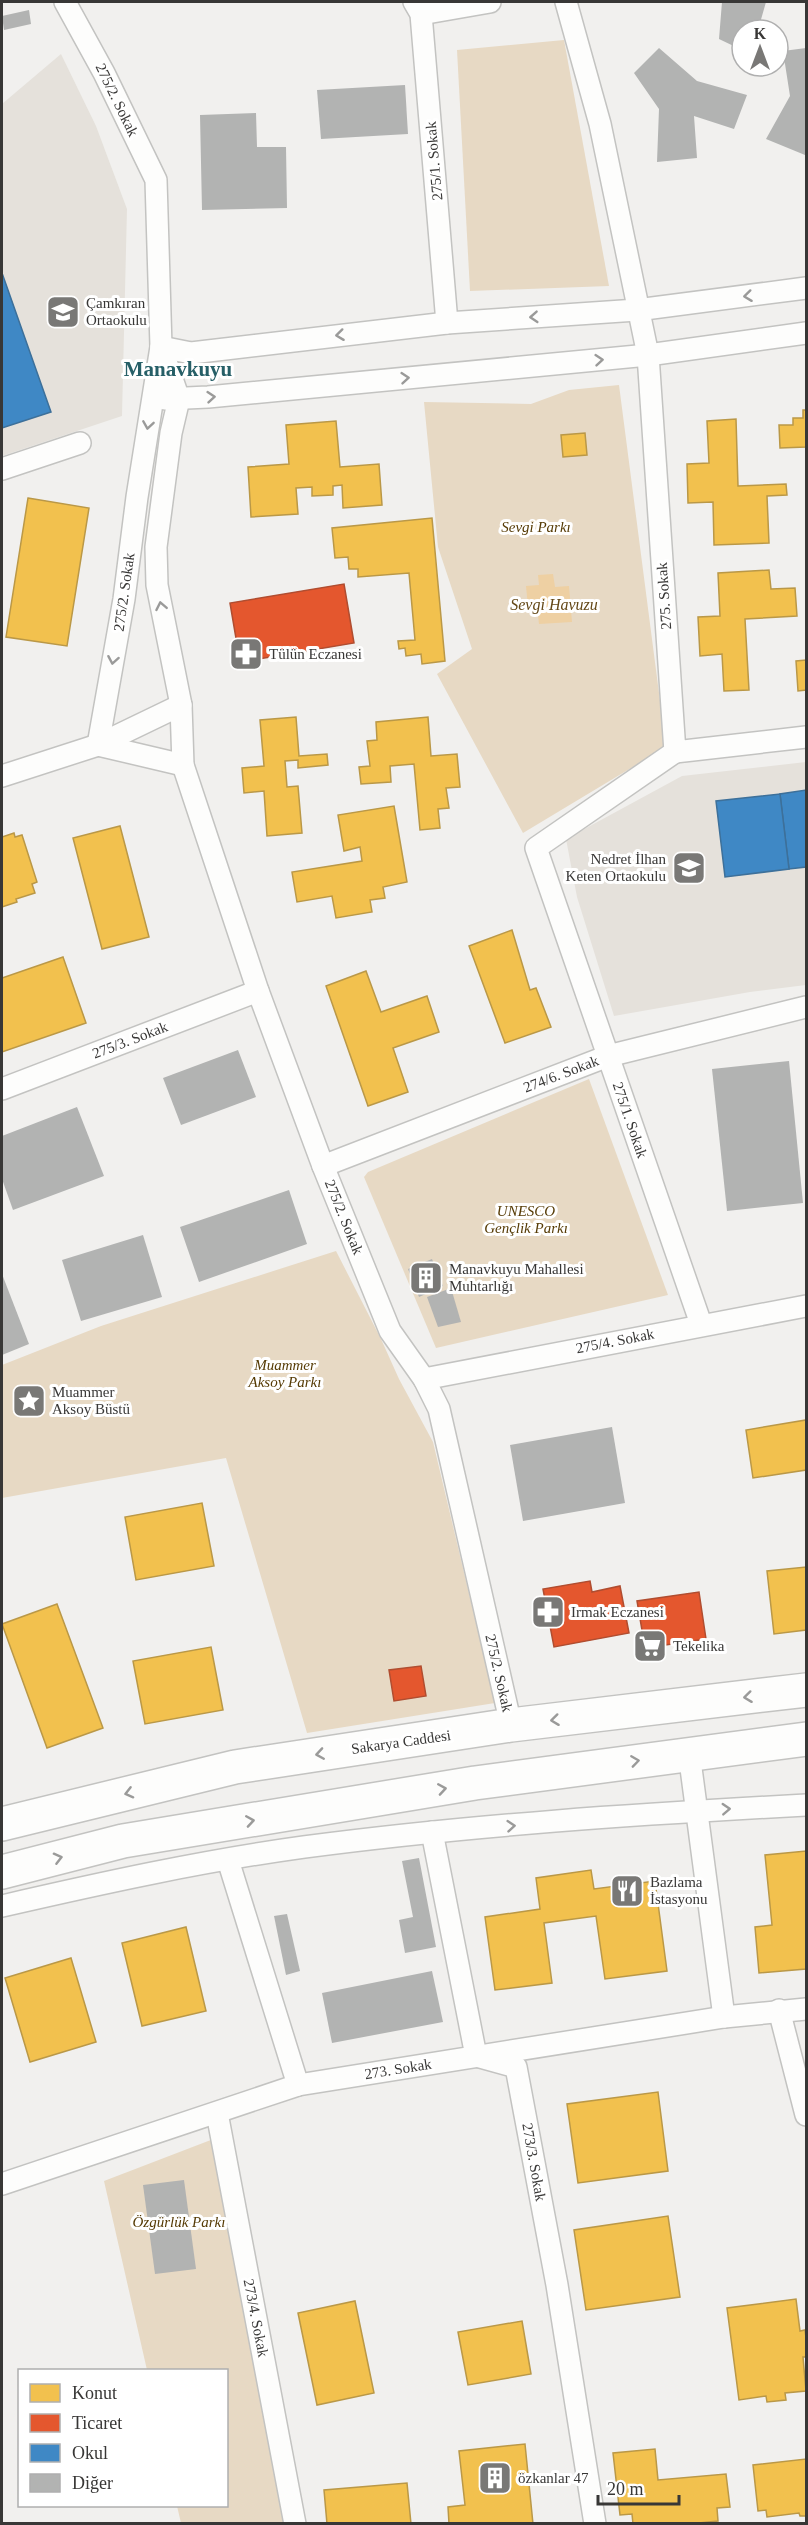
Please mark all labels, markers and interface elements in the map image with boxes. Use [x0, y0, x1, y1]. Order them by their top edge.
north arrow [730, 18, 790, 78]
text: K [754, 25, 767, 42]
street label: 275/2. Sokak [92, 61, 142, 140]
street label: 275/1. Sokak [423, 120, 445, 201]
one-way arrow [744, 289, 753, 301]
school or university icon: Çamkıran Ortaokulu [45, 294, 81, 330]
place label: Çamkıran Ortaokulu [86, 295, 147, 328]
one-way arrow [529, 310, 538, 323]
one-way arrow [335, 329, 344, 341]
one-way arrow [595, 354, 604, 367]
district label: Manavkuyu [124, 357, 233, 381]
one-way arrow [401, 372, 410, 385]
one-way arrow [207, 391, 216, 404]
one-way arrow [143, 421, 155, 430]
park label: Sevgi Parkı [501, 519, 571, 535]
street label: 275/2. Sokak [111, 551, 138, 632]
street label: 275. Sokak [654, 561, 674, 630]
water label: Sevgi Havuzu [510, 596, 598, 614]
one-way arrow [155, 602, 168, 612]
pharmacy icon: Tülün Eczanesi [228, 636, 264, 672]
place label: Tülün Eczanesi [269, 646, 362, 662]
one-way arrow [107, 654, 120, 664]
school or university icon: Nedret İlhan Keten Ortaokulu [671, 850, 707, 886]
place label: Nedret İlhan Keten Ortaokulu [566, 851, 666, 884]
street label: 275/3. Sokak [90, 1018, 170, 1062]
street label: 274/6. Sokak [521, 1052, 601, 1096]
street label: 275/1. Sokak [610, 1080, 651, 1161]
street label: 275/2. Sokak [322, 1177, 366, 1257]
park label: UNESCO Gençlik Parkı [484, 1203, 568, 1236]
building icon: Manavkuyu Mahallesi Muhtarlığı [408, 1260, 444, 1296]
place label: Manavkuyu Mahallesi Muhtarlığı [449, 1261, 584, 1294]
street label: 275/4. Sokak [575, 1325, 656, 1356]
park label: Muammer Aksoy Parkı [248, 1357, 321, 1390]
place icon: Muammer Aksoy Büstü [11, 1383, 47, 1419]
place label: Muammer Aksoy Büstü [52, 1384, 130, 1417]
pharmacy icon: Irmak Eczanesi [530, 1594, 566, 1630]
place label: Irmak Eczanesi [571, 1604, 664, 1620]
supermarket icon: Tekelika [632, 1628, 668, 1664]
street label: 275/2. Sokak [482, 1633, 516, 1714]
place label: Tekelika [673, 1638, 725, 1654]
one-way arrow [744, 1690, 753, 1703]
one-way arrow [550, 1713, 559, 1726]
street label: Sakarya Caddesi [350, 1727, 452, 1757]
one-way arrow [316, 1747, 325, 1759]
one-way arrow [630, 1755, 640, 1768]
one-way arrow [437, 1783, 447, 1796]
one-way arrow [124, 1785, 134, 1798]
one-way arrow [722, 1803, 731, 1816]
one-way arrow [245, 1815, 254, 1827]
one-way arrow [506, 1820, 515, 1833]
one-way arrow [53, 1852, 63, 1865]
restaurant icon: Bazlama İstasyonu [609, 1873, 645, 1909]
place label: Bazlama İstasyonu [650, 1874, 708, 1907]
street label: 273. Sokak [363, 2056, 433, 2082]
street label: 273/3. Sokak [519, 2122, 549, 2203]
park label: Özgürlük Parkı [133, 2214, 225, 2230]
street label: 273/4. Sokak [241, 2278, 272, 2359]
legend [18, 2369, 228, 2507]
text: Konut [72, 2383, 117, 2403]
text: Ticaret [72, 2413, 122, 2433]
text: Okul [72, 2443, 108, 2463]
building icon: özkanlar 47 [477, 2460, 513, 2496]
scale bar [598, 2468, 679, 2506]
place label: özkanlar 47 [518, 2470, 589, 2486]
text: Diğer [72, 2473, 113, 2493]
text: 20 m [607, 2479, 644, 2499]

